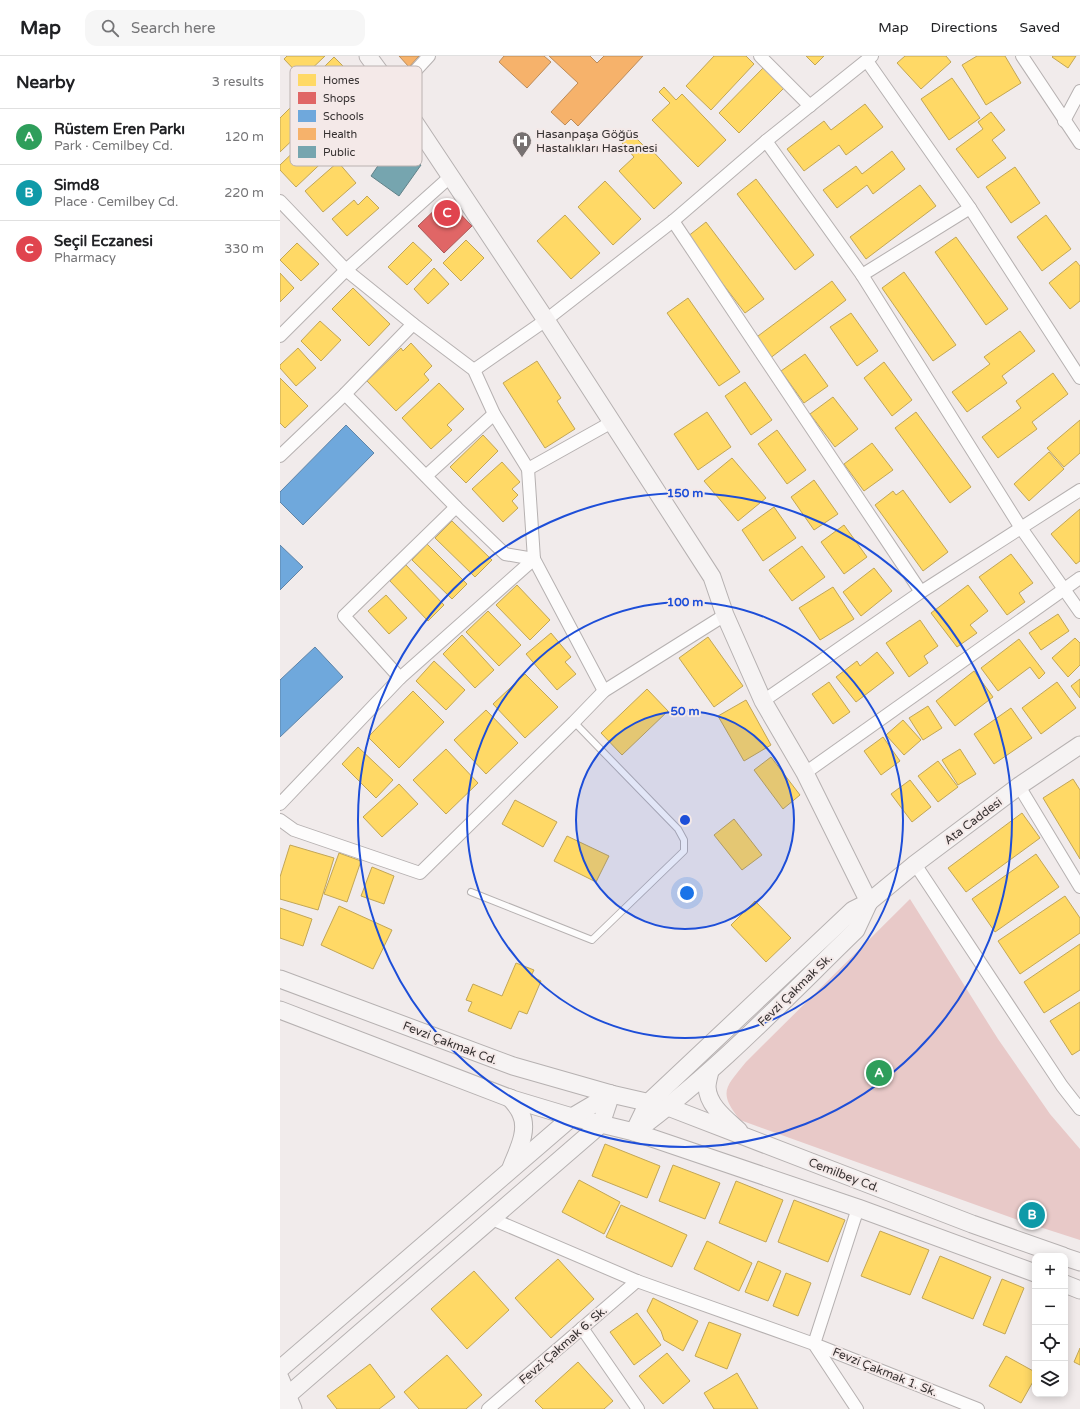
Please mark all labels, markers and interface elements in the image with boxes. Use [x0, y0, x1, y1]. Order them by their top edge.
search box [85, 10, 365, 46]
text: Map [20, 17, 61, 39]
icon: search [99, 17, 121, 39]
text: Search here [131, 19, 215, 37]
text: Map [878, 19, 909, 36]
text: Directions [931, 19, 998, 36]
text: Saved [1020, 19, 1060, 36]
legend [290, 66, 422, 166]
text: Nearby [16, 72, 75, 93]
text: 3 results [212, 74, 264, 90]
text: Homes [323, 74, 359, 87]
text: Shops [323, 92, 355, 105]
text: Schools [323, 110, 364, 123]
text: Rüstem Eren Parkı [54, 120, 185, 138]
place label: Hasanpaşa Göğüs Hastalıkları Hastanesi [536, 127, 658, 155]
text: Health [323, 128, 357, 141]
text: A [24, 129, 34, 145]
text: 120 m [224, 129, 264, 145]
hospital icon: Hasanpaşa Göğüs Hastalıkları Hastanesi [511, 130, 533, 158]
text: Park · Cemilbey Cd. [54, 138, 173, 154]
text: Public [323, 146, 355, 159]
text: Simd8 [54, 176, 100, 194]
text: B [24, 185, 34, 201]
text: 220 m [224, 185, 264, 201]
text: Place · Cemilbey Cd. [54, 194, 178, 210]
pin: C [434, 198, 460, 228]
text: Seçil Eczanesi [54, 232, 153, 250]
text: C [24, 241, 34, 257]
text: 330 m [224, 241, 264, 257]
text: Pharmacy [54, 250, 116, 266]
text: 150 m [667, 486, 703, 500]
text: 100 m [667, 595, 703, 609]
text: 50 m [670, 704, 700, 718]
street label: Ata Caddesi [941, 795, 1005, 847]
centre of rings [678, 813, 692, 827]
your location [677, 883, 697, 903]
street label: Fevzi Çakmak Sk. [755, 951, 835, 1029]
street label: Fevzi Çakmak Cd. [401, 1019, 499, 1067]
pin: A [866, 1058, 892, 1088]
street label: Cemilbey Cd. [807, 1155, 881, 1195]
pin: B [1019, 1200, 1045, 1230]
map controls [1032, 1253, 1068, 1397]
button: + [1032, 1253, 1068, 1289]
button: − [1032, 1289, 1068, 1325]
street label: Fevzi Çakmak 6. Sk. [516, 1303, 610, 1387]
button: locate [1032, 1325, 1068, 1361]
street label: Fevzi Çakmak 1. Sk. [831, 1345, 939, 1399]
button: layers [1032, 1361, 1068, 1397]

